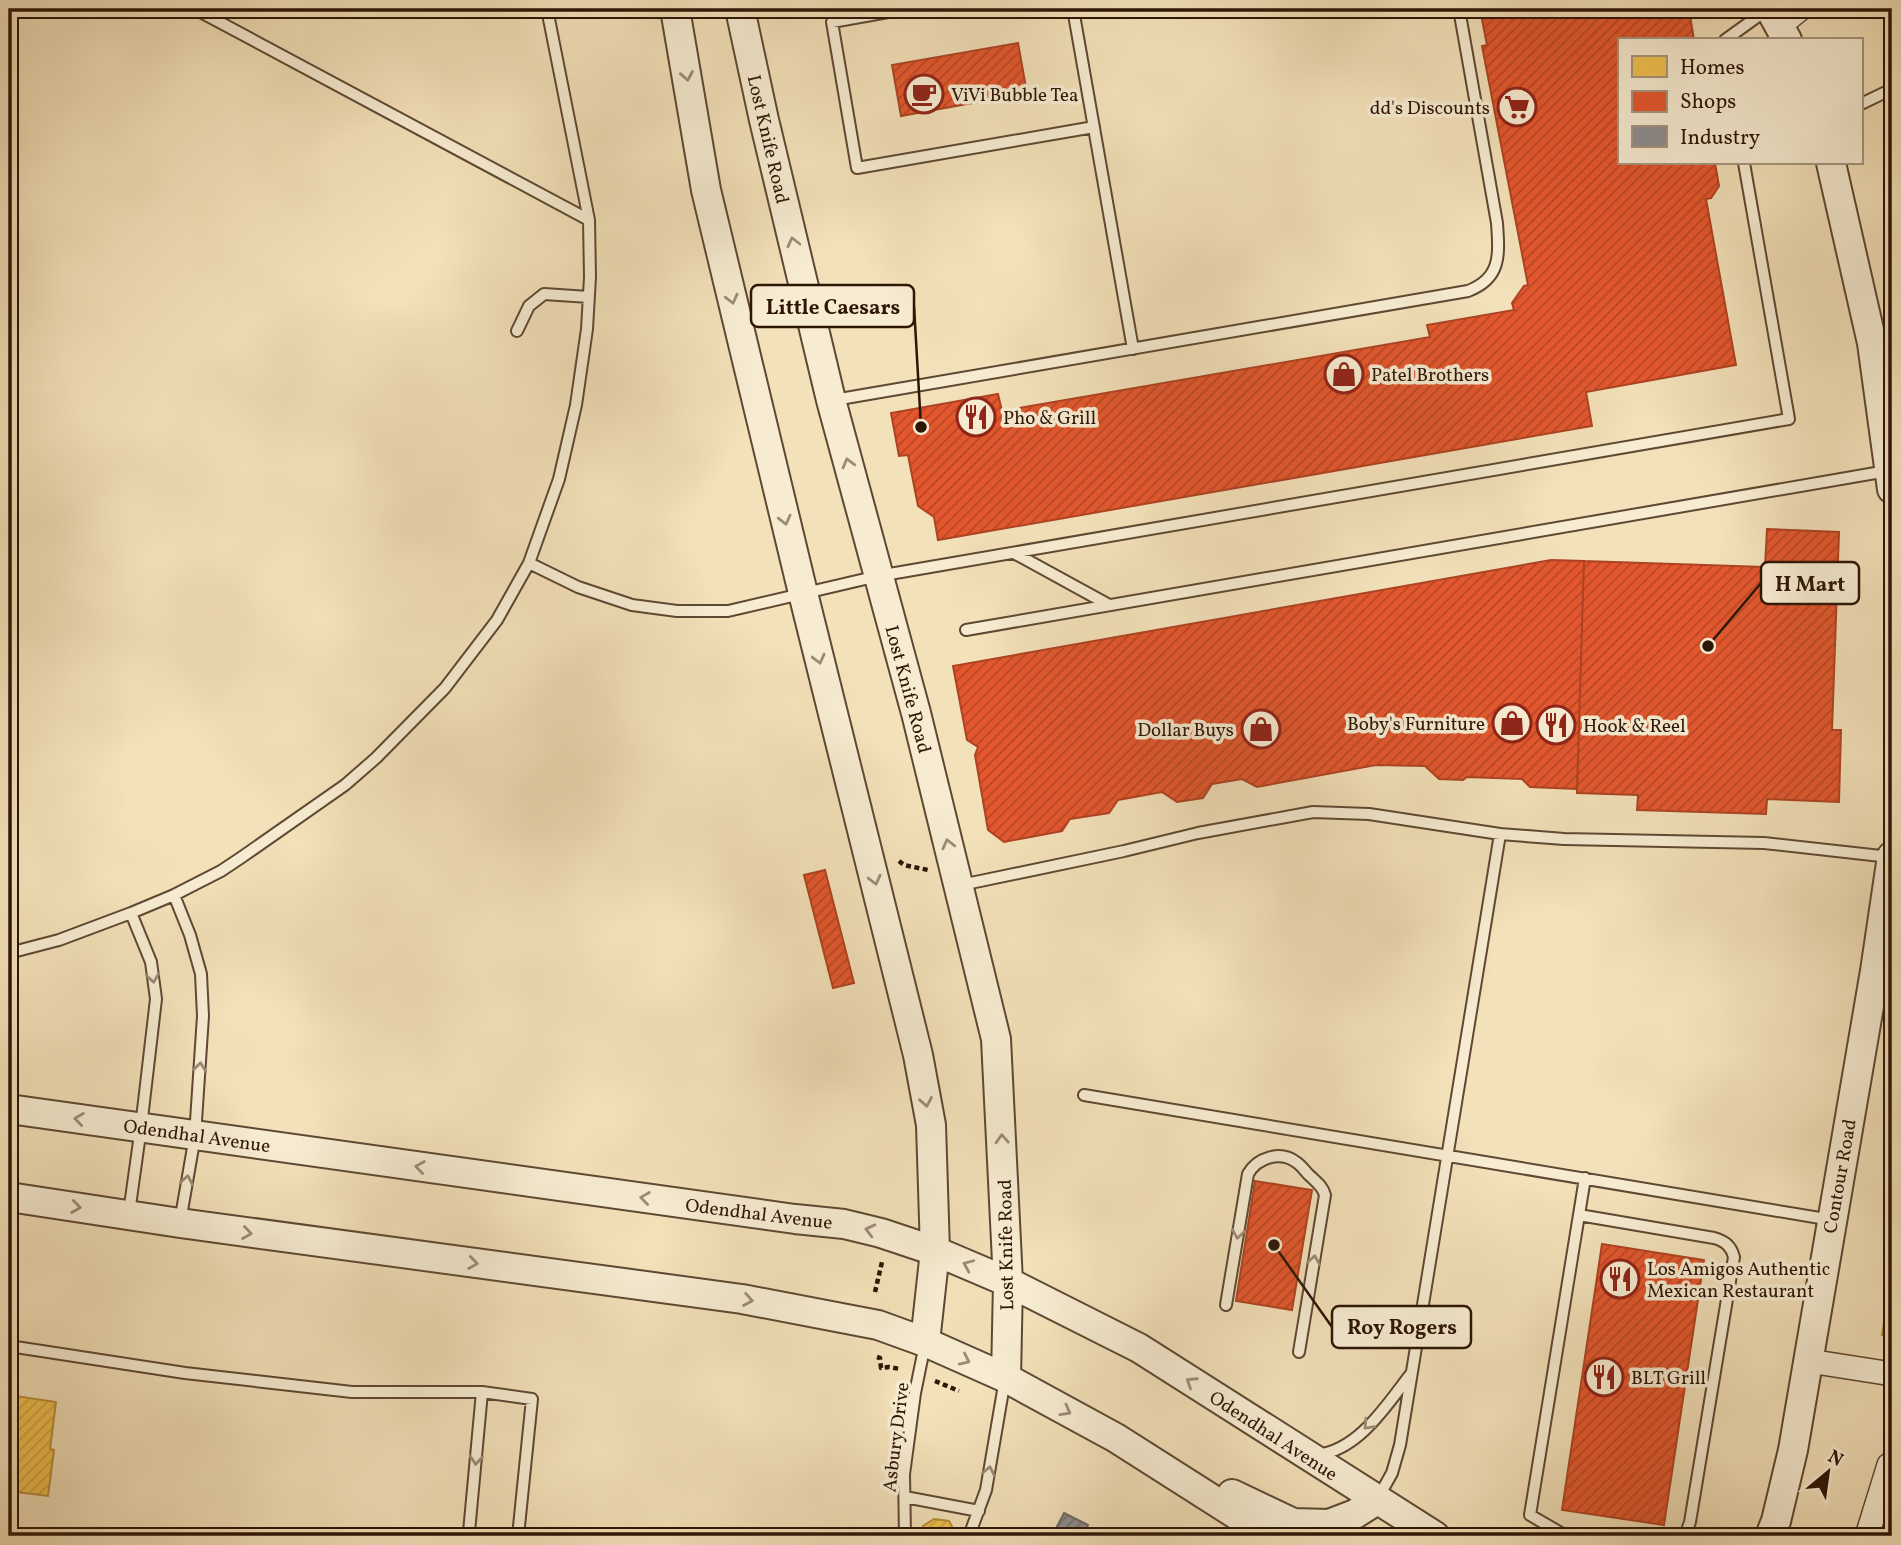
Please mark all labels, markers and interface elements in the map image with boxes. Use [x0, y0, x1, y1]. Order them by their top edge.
legend [1618, 38, 1862, 164]
text: Homes [1680, 54, 1745, 83]
one-way arrow [679, 70, 694, 82]
street label: Lost Knife Road [740, 72, 795, 206]
cafe icon: ViVi Bubble Tea [903, 73, 945, 115]
place label: ViVi Bubble Tea [951, 83, 1079, 109]
supermarket icon: dd's Discounts [1496, 86, 1538, 128]
text: Shops [1680, 88, 1736, 117]
place label: dd's Discounts [1370, 96, 1490, 122]
text: Industry [1680, 124, 1761, 153]
one-way arrow [787, 236, 801, 248]
callout: Little Caesars [751, 285, 914, 327]
one-way arrow [724, 293, 738, 305]
text: Little Caesars [766, 294, 900, 323]
shop icon: Patel Brothers [1323, 353, 1365, 395]
place label: Patel Brothers [1371, 363, 1489, 389]
restaurant icon: Pho & Grill [955, 396, 997, 438]
place label: Pho & Grill [1003, 406, 1096, 432]
one-way arrow [842, 457, 856, 469]
one-way arrow [777, 514, 792, 526]
callout: H Mart [1761, 562, 1859, 604]
text: H Mart [1775, 571, 1845, 600]
street label: Lost Knife Road [877, 623, 937, 756]
one-way arrow [811, 653, 826, 665]
shop icon: Boby's Furniture [1491, 702, 1533, 744]
restaurant icon: Hook & Reel [1535, 704, 1577, 746]
shop icon: Dollar Buys [1240, 708, 1282, 750]
place label: Boby's Furniture [1347, 712, 1485, 738]
place label: Hook & Reel [1583, 714, 1686, 740]
place label: Dollar Buys [1137, 718, 1234, 744]
one-way arrow [942, 838, 956, 850]
one-way arrow [867, 874, 881, 886]
one-way arrow [145, 972, 160, 983]
one-way arrow [192, 1062, 207, 1073]
one-way arrow [918, 1096, 933, 1108]
one-way arrow [73, 1111, 85, 1126]
street label: Odendhal Avenue [122, 1114, 272, 1160]
street label: Contour Road [1818, 1117, 1864, 1236]
one-way arrow [995, 1133, 1010, 1144]
one-way arrow [414, 1159, 426, 1174]
one-way arrow [179, 1174, 194, 1185]
street label: Lost Knife Road [993, 1179, 1021, 1311]
one-way arrow [639, 1191, 651, 1206]
street label: Odendhal Avenue [684, 1193, 834, 1237]
one-way arrow [70, 1199, 82, 1214]
one-way arrow [864, 1224, 876, 1238]
one-way arrow [242, 1225, 253, 1240]
one-way arrow [1231, 1228, 1246, 1240]
one-way arrow [1306, 1254, 1321, 1266]
one-way arrow [467, 1255, 479, 1270]
place label: Los Amigos Authentic Mexican Restaurant [1647, 1257, 1830, 1305]
restaurant icon: Los Amigos Authentic Mexican Restaurant [1599, 1258, 1641, 1300]
one-way arrow [962, 1259, 975, 1273]
one-way arrow [742, 1292, 754, 1307]
callout: Roy Rogers [1332, 1306, 1471, 1348]
text: Roy Rogers [1347, 1314, 1457, 1343]
one-way arrow [958, 1352, 971, 1366]
restaurant icon: BLT Grill [1583, 1356, 1625, 1398]
place label: BLT Grill [1631, 1366, 1706, 1392]
one-way arrow [1185, 1377, 1198, 1390]
street label: Asbury Drive [877, 1381, 917, 1494]
street label: Odendhal Avenue [1204, 1385, 1342, 1488]
one-way arrow [1058, 1403, 1071, 1416]
one-way arrow [1364, 1417, 1376, 1430]
north arrow [1792, 1436, 1862, 1506]
text: N [1823, 1444, 1848, 1474]
one-way arrow [469, 1455, 484, 1466]
one-way arrow [981, 1465, 996, 1477]

